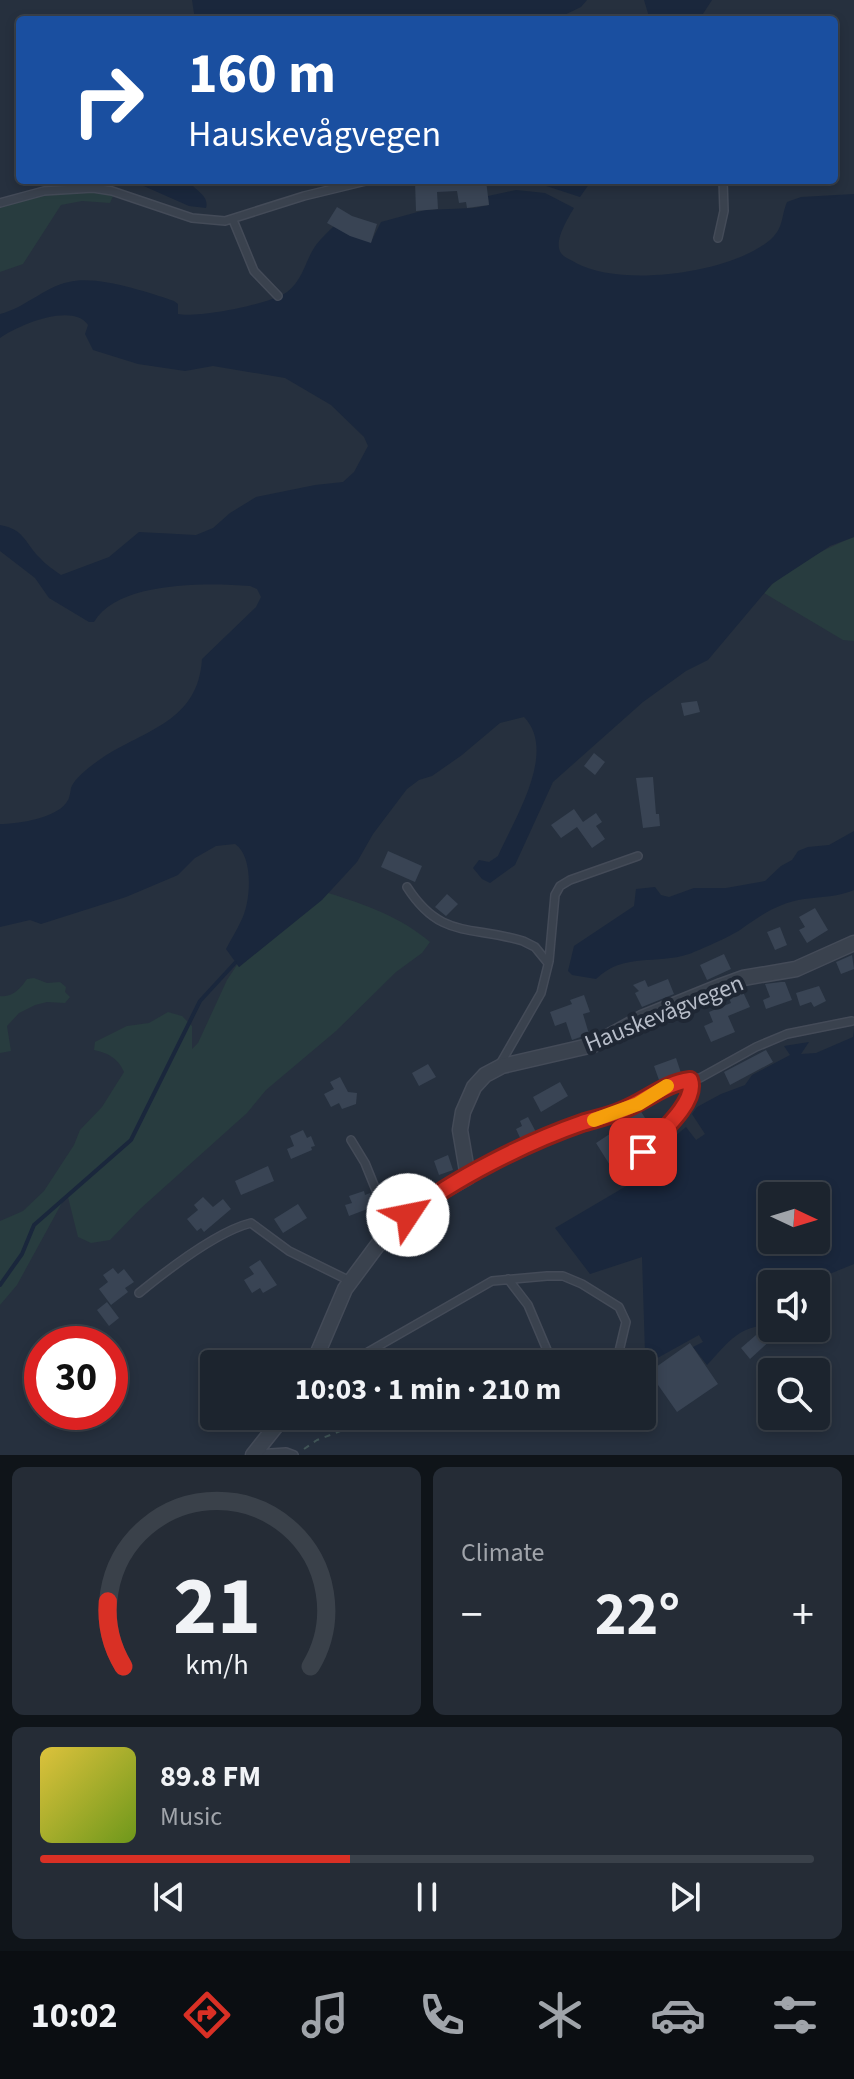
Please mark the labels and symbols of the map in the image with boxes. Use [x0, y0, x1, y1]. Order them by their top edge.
street label: Hauskevågvegen [579, 966, 749, 1061]
pin [609, 1118, 677, 1186]
position arrow [366, 1173, 450, 1257]
north arrow [758, 1182, 830, 1254]
speed limit sign: 30 [24, 1326, 128, 1430]

